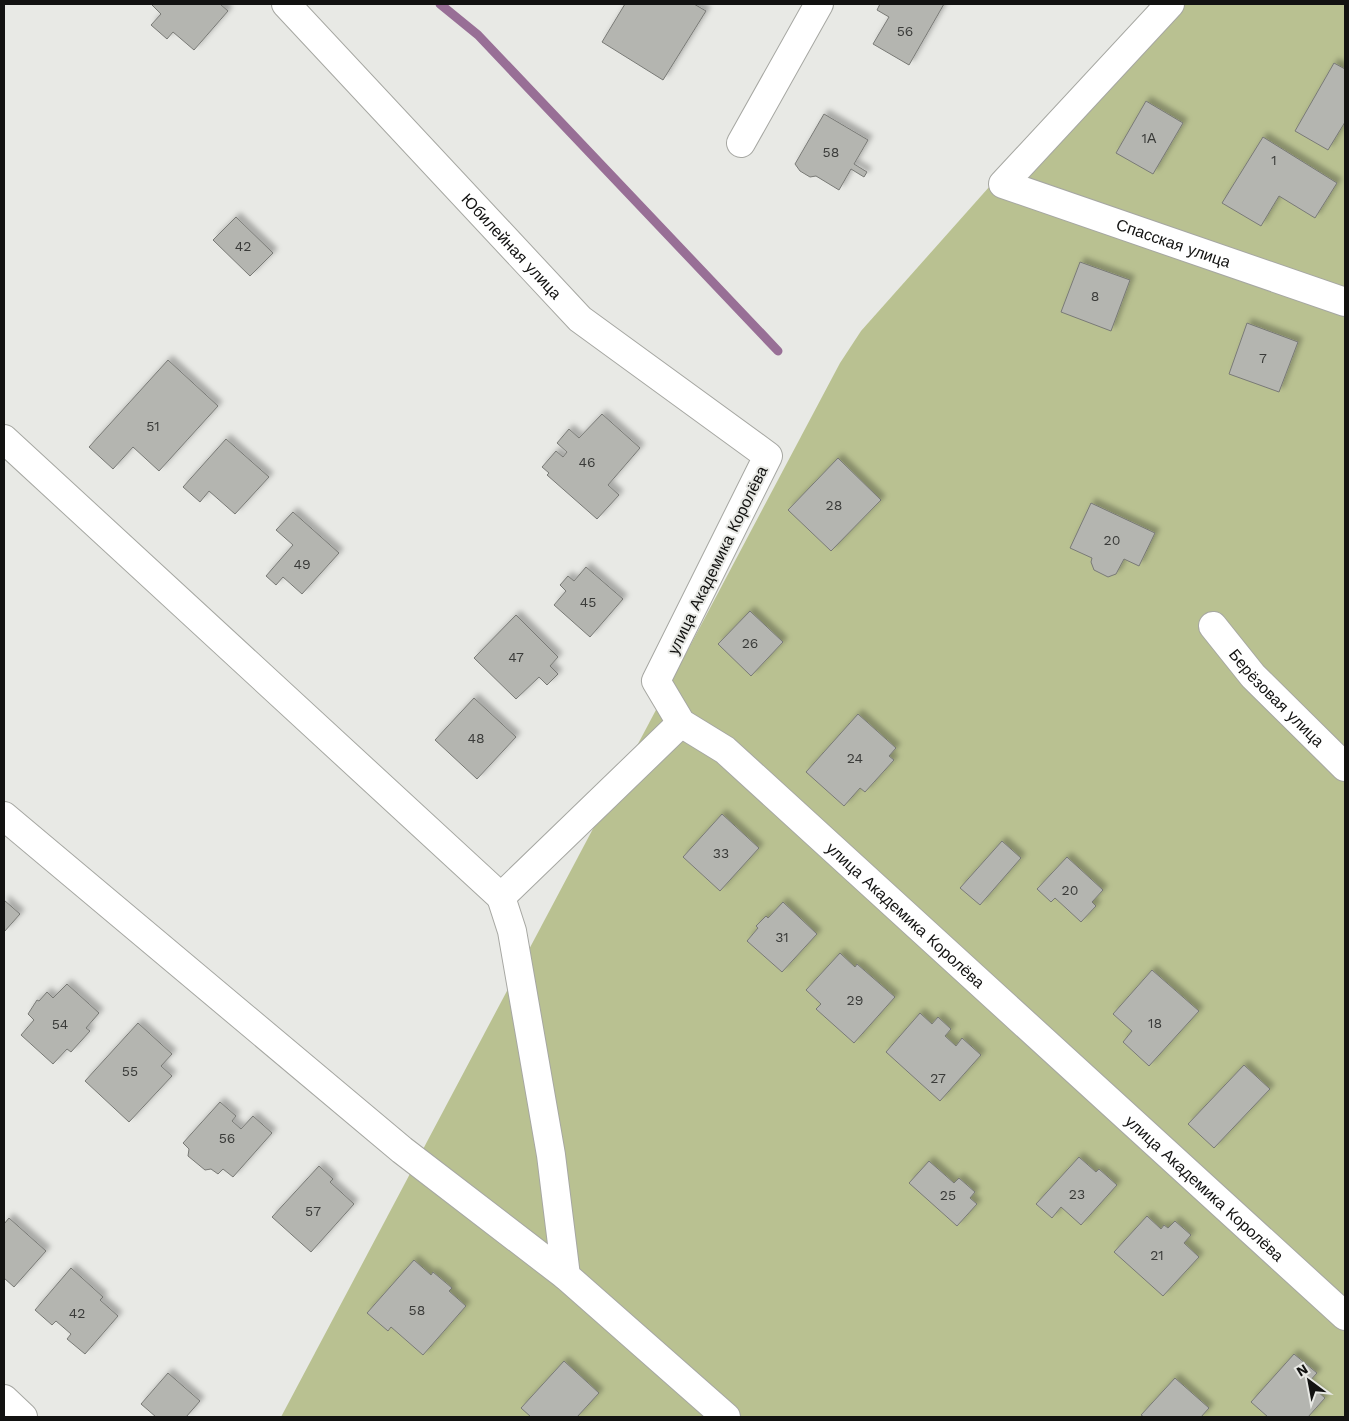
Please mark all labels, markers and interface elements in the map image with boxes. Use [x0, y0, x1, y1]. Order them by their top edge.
house number: 56 [897, 23, 913, 39]
house number: 1А [1142, 130, 1157, 146]
house number: 58 [823, 144, 839, 160]
house number: 1 [1271, 152, 1277, 168]
street label: Юбилейная улица [458, 190, 565, 303]
street label: Спасская улица [1114, 215, 1233, 272]
house number: 42 [235, 238, 251, 254]
house number: 8 [1091, 288, 1099, 304]
house number: 7 [1259, 350, 1267, 366]
house number: 51 [146, 418, 160, 434]
house number: 46 [578, 454, 596, 470]
street label: улица Академика Королёва [663, 463, 771, 658]
house number: 28 [826, 497, 842, 513]
house number: 20 [1104, 532, 1120, 548]
house number: 49 [293, 556, 311, 572]
house number: 45 [580, 594, 596, 610]
house number: 26 [742, 635, 758, 651]
street label: Берёзовая улица [1225, 645, 1328, 751]
house number: 47 [508, 649, 524, 665]
house number: 48 [467, 730, 485, 746]
house number: 24 [847, 750, 863, 766]
street label: улица Академика Королёва [822, 838, 988, 992]
house number: 33 [713, 845, 729, 861]
house number: 20 [1062, 882, 1078, 898]
house number: 31 [775, 929, 789, 945]
house number: 29 [847, 992, 863, 1008]
house number: 18 [1148, 1015, 1162, 1031]
house number: 54 [52, 1016, 68, 1032]
house number: 55 [122, 1063, 138, 1079]
house number: 27 [930, 1070, 946, 1086]
street label: улица Академика Королёва [1121, 1111, 1288, 1265]
house number: 56 [219, 1130, 235, 1146]
house number: 23 [1069, 1186, 1085, 1202]
house number: 25 [940, 1187, 956, 1203]
house number: 57 [305, 1203, 321, 1219]
house number: 21 [1150, 1247, 1164, 1263]
house number: 58 [409, 1302, 425, 1318]
house number: 42 [69, 1305, 85, 1321]
north arrow [1284, 1356, 1334, 1406]
text: N [1293, 1360, 1311, 1380]

